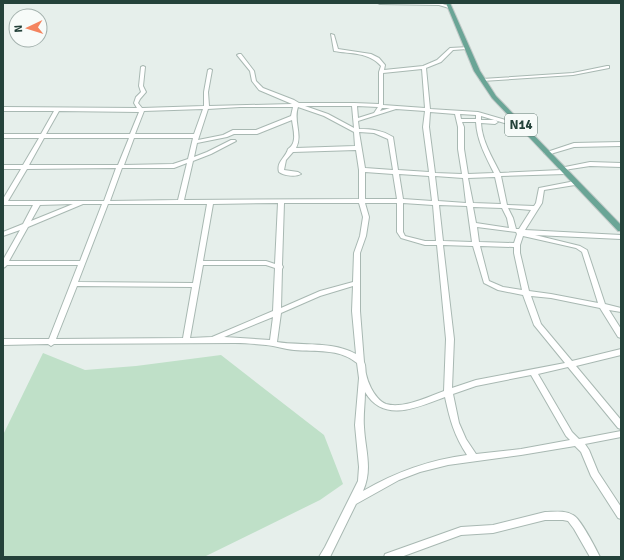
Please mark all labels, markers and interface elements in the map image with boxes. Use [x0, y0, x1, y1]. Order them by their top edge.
north arrow [8, 8, 48, 48]
text: N [12, 24, 25, 33]
road number: N14 [505, 114, 537, 136]

